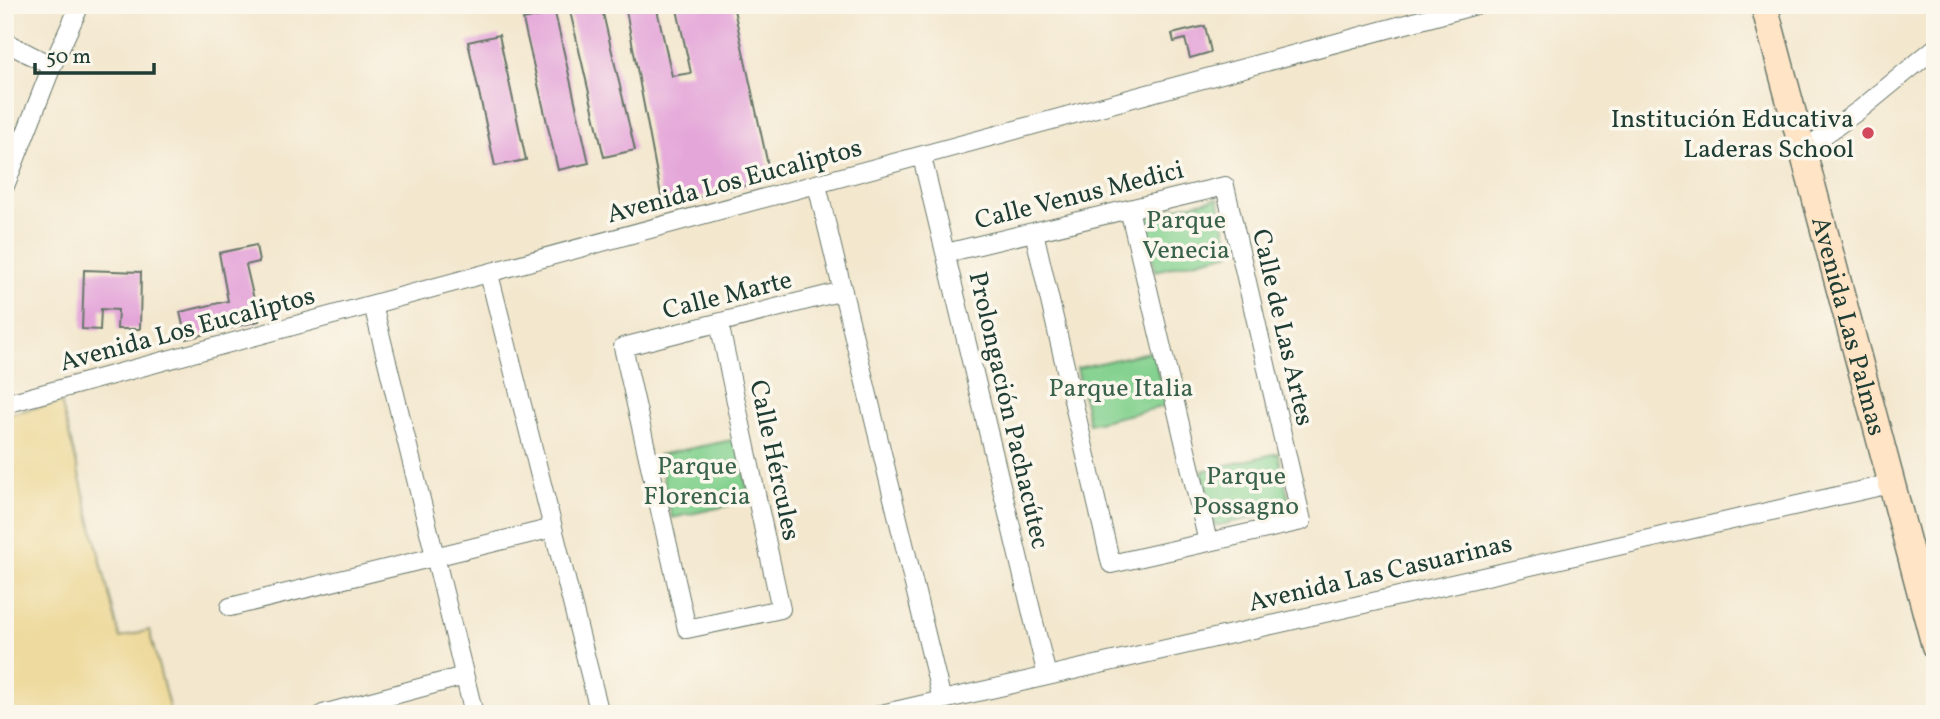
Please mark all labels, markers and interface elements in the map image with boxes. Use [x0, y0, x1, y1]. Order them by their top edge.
scale bar [35, 32, 154, 76]
text: 50 m [46, 43, 91, 72]
place label: Institución Educativa Laderas School [1611, 102, 1854, 168]
marker: Institución Educativa Laderas School [1860, 125, 1876, 141]
street label: Avenida Los Eucaliptos [603, 131, 866, 233]
street label: Calle Venus Medici [971, 153, 1188, 239]
park label: Parque Venecia [1142, 203, 1230, 269]
street label: Avenida Las Palmas [1801, 213, 1894, 440]
street label: Calle de Las Artes [1242, 226, 1322, 429]
street label: Calle Marte [659, 262, 796, 329]
street label: Prolongación Pachacútec [959, 268, 1057, 553]
street label: Avenida Los Eucaliptos [56, 279, 319, 381]
park label: Parque Italia [1048, 371, 1194, 407]
street label: Calle Hércules [739, 377, 809, 544]
park label: Parque Florencia [643, 449, 751, 515]
park label: Parque Possagno [1193, 459, 1299, 525]
street label: Avenida Las Casuarinas [1245, 526, 1516, 622]

